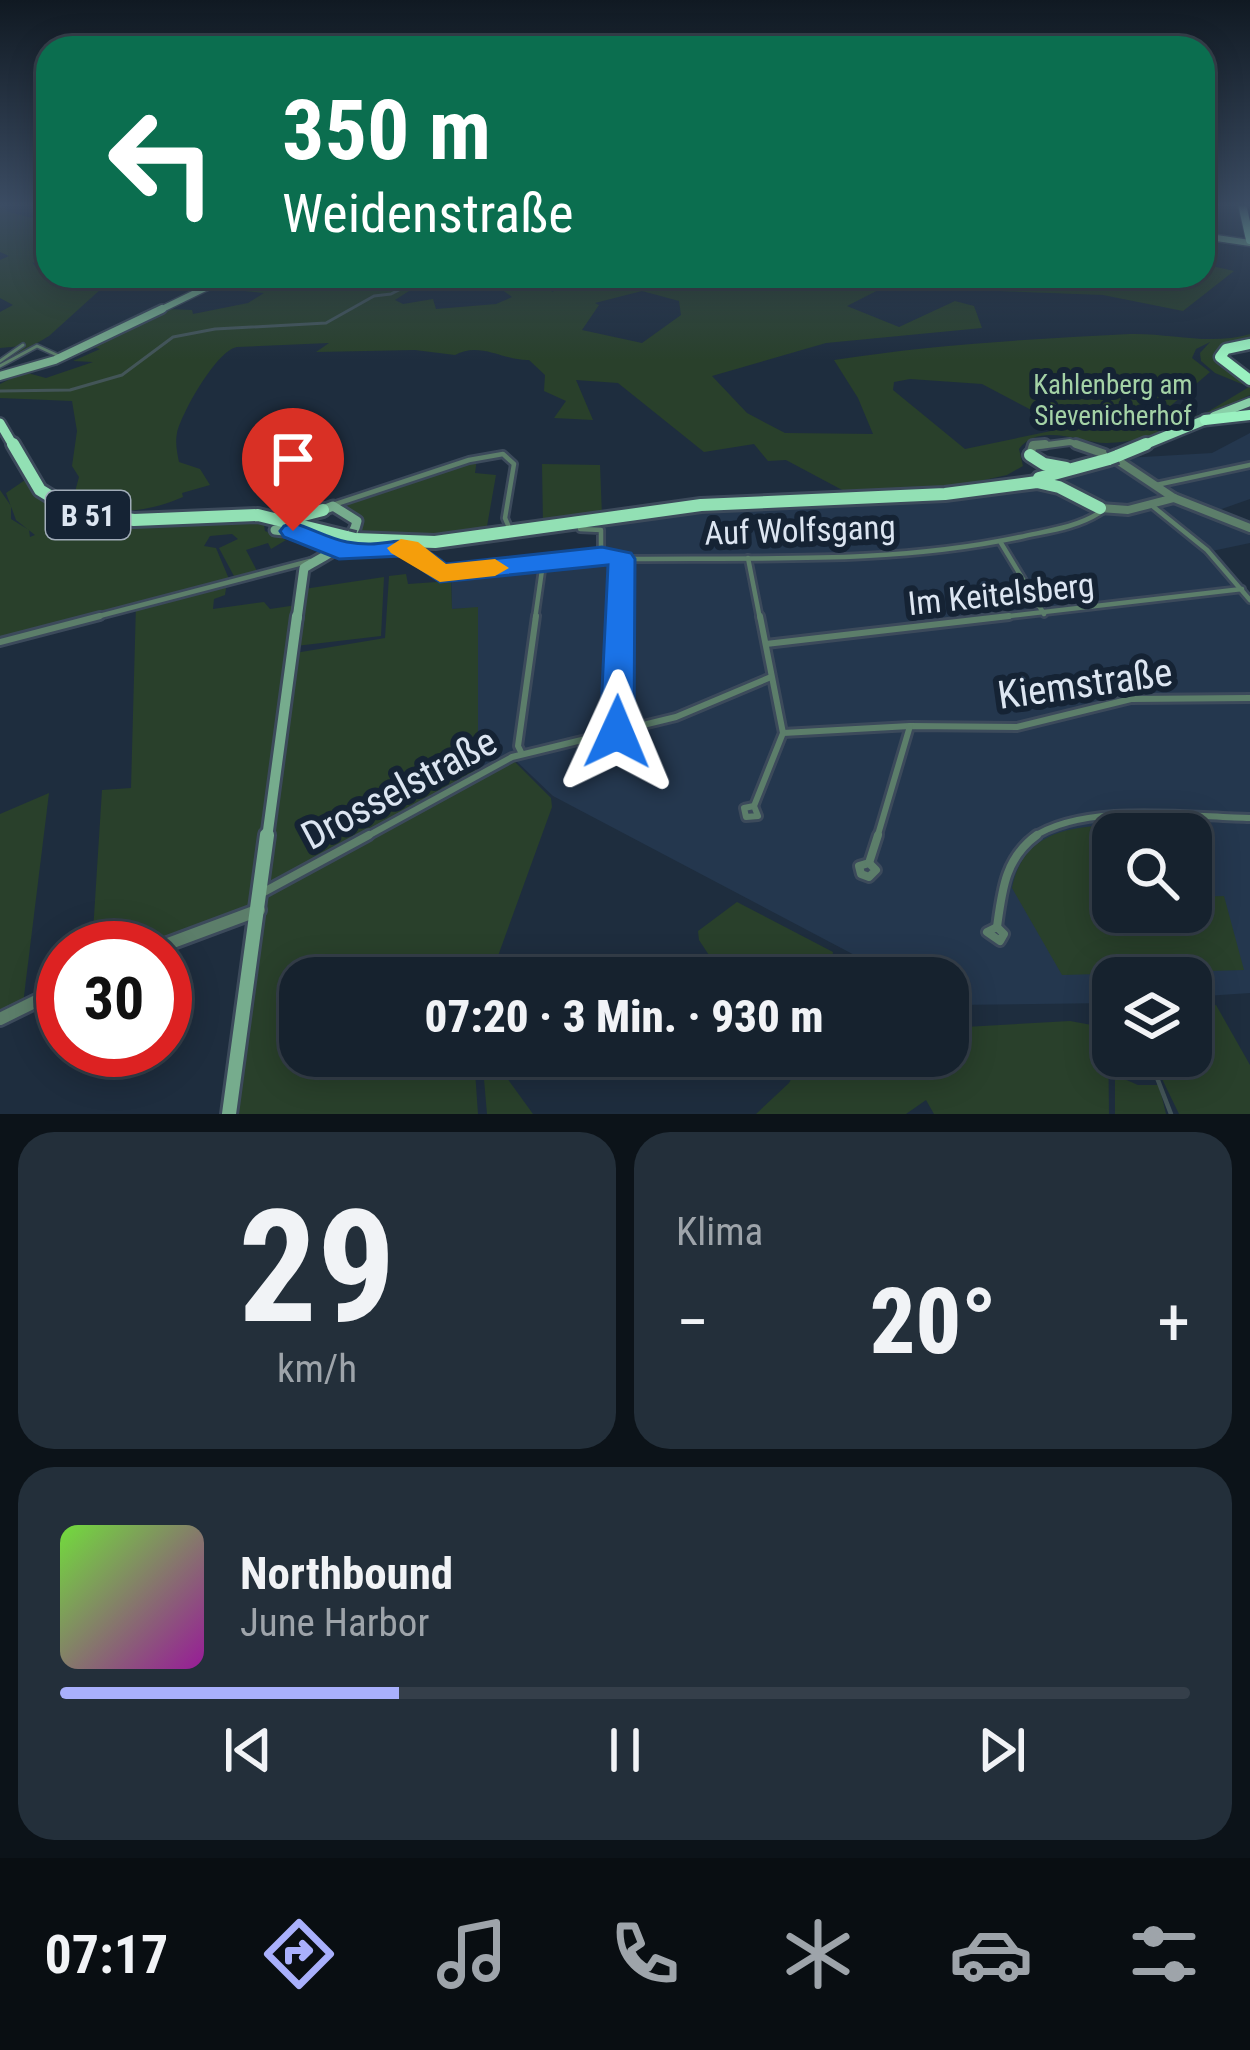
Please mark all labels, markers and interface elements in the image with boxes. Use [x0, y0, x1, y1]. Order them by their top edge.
text: 350 m [282, 81, 491, 180]
icon: left [84, 84, 240, 240]
text: Weidenstraße [282, 182, 574, 245]
park label: Kahlenberg am Sievenicherhof [1033, 369, 1193, 432]
pin [242, 408, 344, 531]
icon: arrive [260, 426, 326, 492]
road number: B 51 [46, 491, 130, 539]
street label: Auf Wolfsgang [704, 507, 896, 553]
street label: Im Keitelsberg [906, 565, 1096, 623]
street label: Kiemstraße [995, 649, 1175, 719]
position arrow [554, 669, 680, 795]
street label: Drosselstraße [294, 718, 504, 860]
map controls [1092, 813, 1212, 1077]
button: search [1092, 813, 1212, 933]
speed limit sign: 30 [36, 921, 192, 1077]
button: layers [1092, 957, 1212, 1077]
text: 07:20 · 3 Min. · 930 m [425, 990, 823, 1043]
text: 29 [238, 1176, 396, 1359]
text: Klima [676, 1209, 763, 1255]
text: 20° [870, 1270, 997, 1375]
text: − [676, 1284, 709, 1361]
text: + [1157, 1284, 1190, 1361]
text: km/h [277, 1346, 357, 1392]
text: Northbound [240, 1547, 453, 1600]
text: June Harbor [240, 1600, 429, 1646]
icon: previous [215, 1717, 281, 1783]
icon: pause [592, 1717, 658, 1783]
icon: next [969, 1717, 1035, 1783]
icon: directions [257, 1912, 341, 1996]
icon: music [430, 1912, 514, 1996]
icon: phone [603, 1912, 687, 1996]
icon: climate [776, 1912, 860, 1996]
icon: car [949, 1912, 1033, 1996]
icon: filters [1122, 1912, 1206, 1996]
text: 07:17 [44, 1923, 168, 1986]

